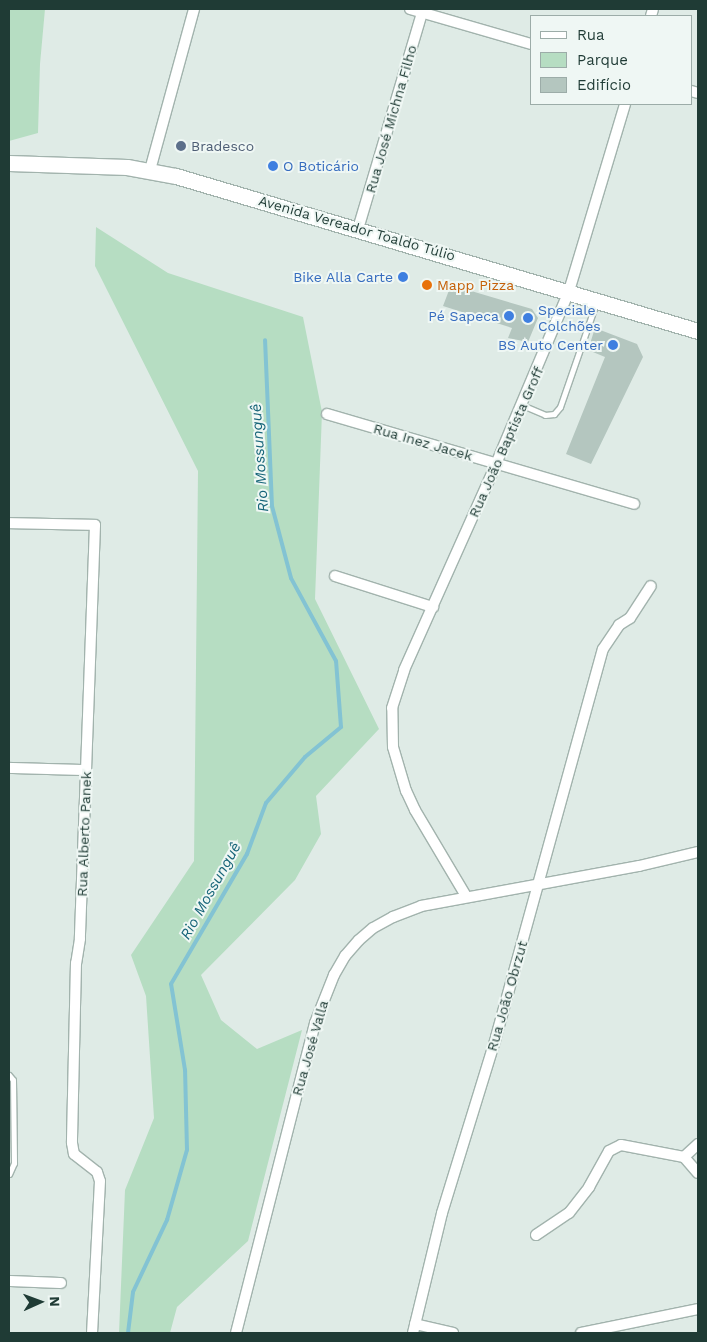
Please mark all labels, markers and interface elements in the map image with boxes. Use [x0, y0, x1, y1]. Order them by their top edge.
legend [530, 15, 692, 105]
text: Rua [577, 26, 605, 44]
street label: Rua José Michna Filho [362, 43, 420, 195]
text: Parque [577, 51, 628, 69]
text: Edifício [577, 76, 631, 94]
place label: Bradesco [191, 138, 254, 154]
marker: Bradesco [175, 140, 187, 152]
place label: O Boticário [283, 158, 359, 174]
marker: O Boticário [267, 160, 279, 172]
street label: Avenida Vereador Toaldo Túlio [256, 192, 458, 264]
place label: Bike Alla Carte [292, 269, 393, 285]
marker: Bike Alla Carte [397, 271, 409, 283]
place label: Mapp Pizza [437, 277, 514, 293]
marker: Mapp Pizza [421, 279, 433, 291]
place label: Speciale Colchões [538, 302, 601, 334]
place label: Pé Sapeca [428, 308, 499, 324]
marker: Pé Sapeca [503, 310, 515, 322]
marker: Speciale Colchões [522, 312, 534, 324]
place label: BS Auto Center [497, 337, 603, 353]
marker: BS Auto Center [607, 339, 619, 351]
street label: Rua João Baptista Groff [465, 364, 547, 520]
water label: Rio Mossunguê [247, 403, 273, 513]
street label: Rua Inez Jacek [371, 420, 475, 464]
street label: Rua Alberto Panek [73, 771, 95, 897]
water label: Rio Mossunguê [177, 839, 245, 943]
street label: Rua João Obrzut [483, 939, 531, 1053]
street label: Rua José Valla [288, 998, 332, 1098]
north arrow [15, 1277, 65, 1327]
text: N [47, 1296, 63, 1307]

